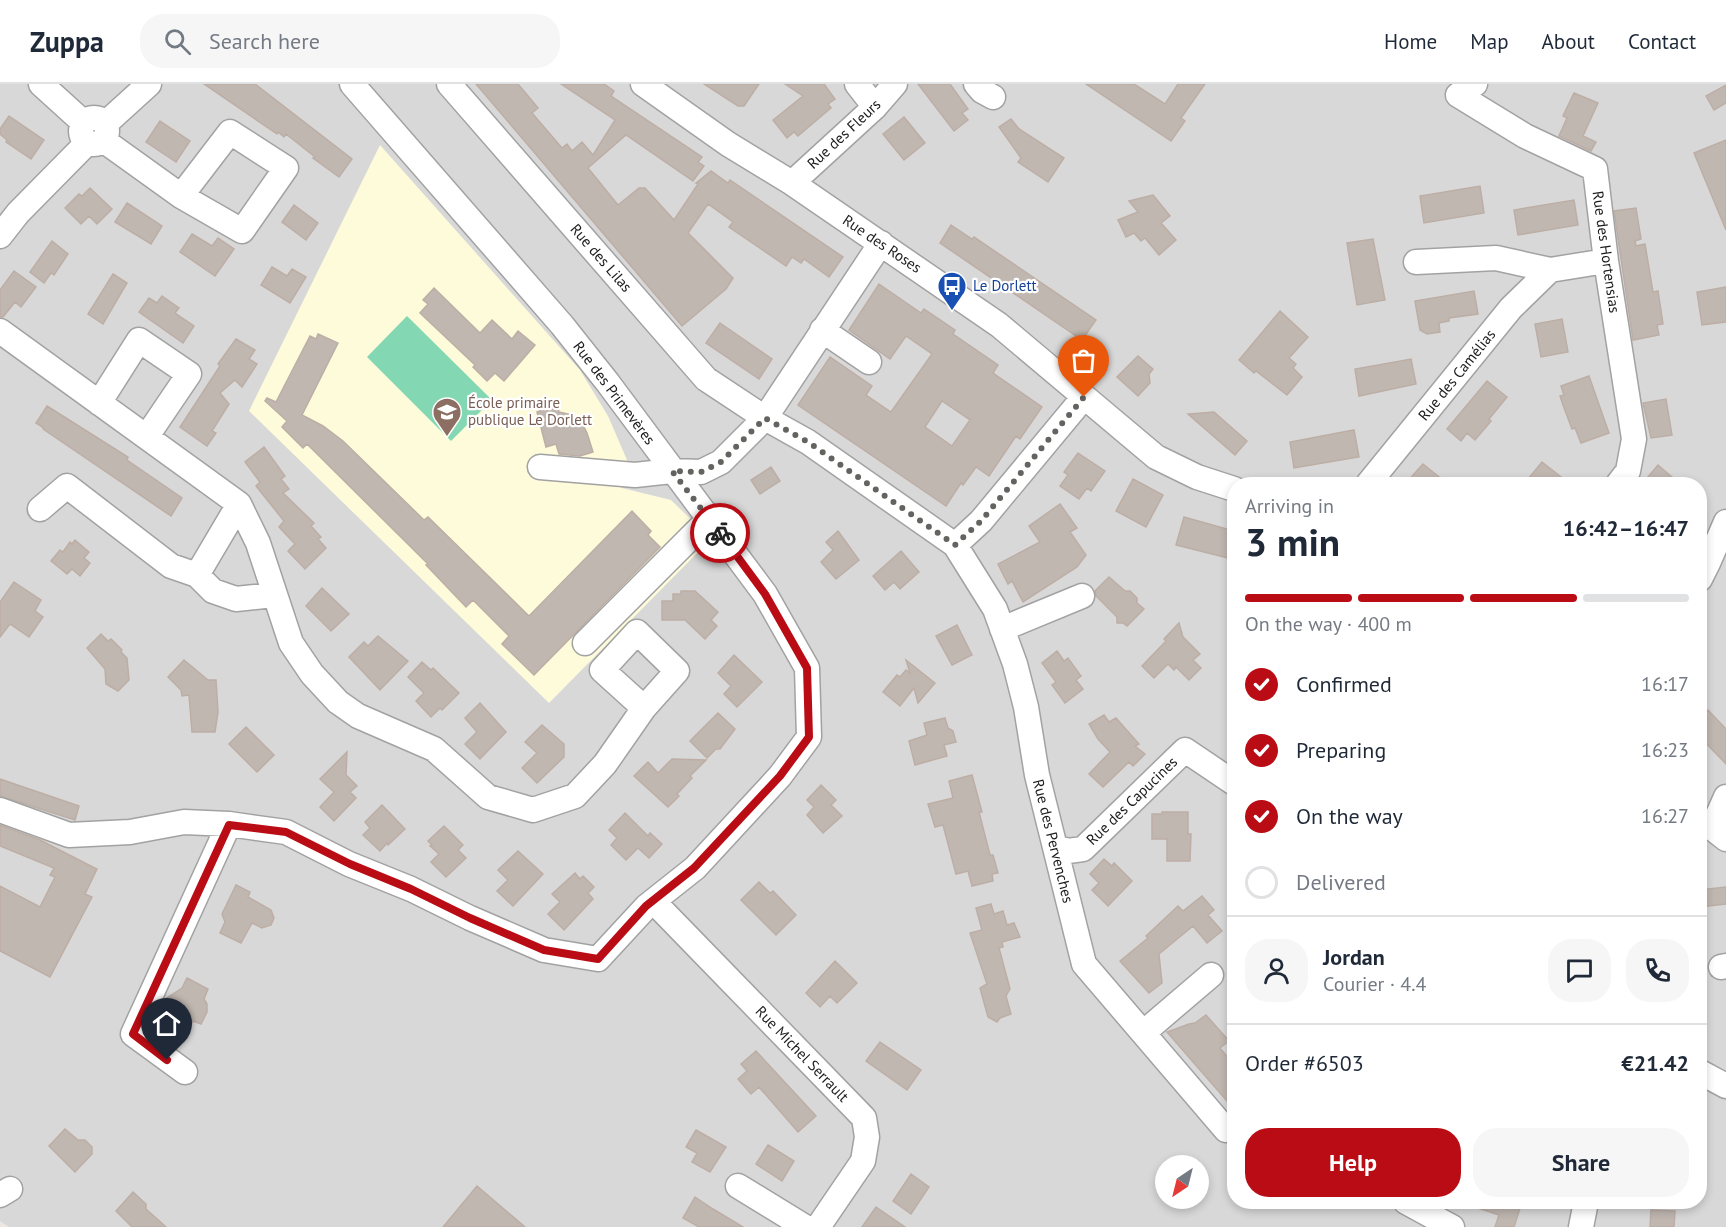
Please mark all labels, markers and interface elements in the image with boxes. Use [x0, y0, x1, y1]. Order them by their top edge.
search box [140, 14, 560, 68]
text: Zuppa [30, 23, 104, 60]
icon: search [161, 25, 194, 58]
text: Search here [209, 27, 320, 55]
text: Home [1384, 28, 1437, 55]
text: Map [1470, 28, 1509, 55]
text: About [1542, 28, 1595, 55]
text: Contact [1628, 28, 1696, 55]
street label: Rue des Fleurs [803, 95, 884, 173]
street label: Rue des Hortensias [1589, 190, 1624, 314]
street label: Rue des Roses [839, 210, 925, 277]
street label: Rue des Lilas [567, 220, 636, 296]
bus stop icon: Le Dorlett [936, 270, 968, 312]
place label: Le Dorlett [973, 276, 1037, 295]
street label: Rue des Camélias [1414, 325, 1499, 424]
pin [1058, 335, 1109, 397]
street label: Rue des Primevères [569, 337, 660, 448]
icon: bag [1067, 344, 1100, 377]
place label: École primaire publique Le Dorlett [468, 393, 592, 429]
school or university icon: École primaire publique Le Dorlett [431, 396, 463, 438]
text: Arriving in [1245, 493, 1334, 519]
courier [690, 503, 750, 563]
text: 16:42–16:47 [1563, 514, 1689, 542]
text: 3 min [1245, 516, 1340, 567]
icon: bike [704, 517, 737, 550]
text: On the way · 400 m [1245, 611, 1412, 637]
icon: check [1245, 668, 1278, 701]
text: Confirmed [1296, 670, 1392, 698]
text: 16:17 [1641, 671, 1689, 697]
icon: check [1245, 734, 1278, 767]
text: Preparing [1296, 736, 1386, 764]
text: 16:23 [1641, 737, 1689, 763]
street label: Rue des Capucines [1082, 752, 1181, 849]
street label: Rue des Pervenches [1029, 777, 1078, 905]
icon: check [1245, 800, 1278, 833]
text: On the way [1296, 802, 1403, 830]
text: 16:27 [1641, 803, 1689, 829]
text: Delivered [1296, 868, 1386, 896]
button: person [1245, 939, 1308, 1002]
button: chat [1548, 939, 1611, 1002]
button: phone [1626, 939, 1689, 1002]
text: Jordan [1323, 943, 1385, 971]
text: Courier · 4.4 [1323, 971, 1426, 997]
pin [141, 998, 192, 1060]
street label: Rue Michel Serrault [752, 1002, 853, 1106]
icon: home [150, 1007, 183, 1040]
text: Order #6503 [1245, 1049, 1364, 1077]
text: €21.42 [1621, 1049, 1689, 1077]
button: Help [1245, 1128, 1461, 1197]
button: Share [1473, 1128, 1689, 1197]
north arrow [1155, 1155, 1209, 1209]
map controls [1155, 1155, 1209, 1209]

